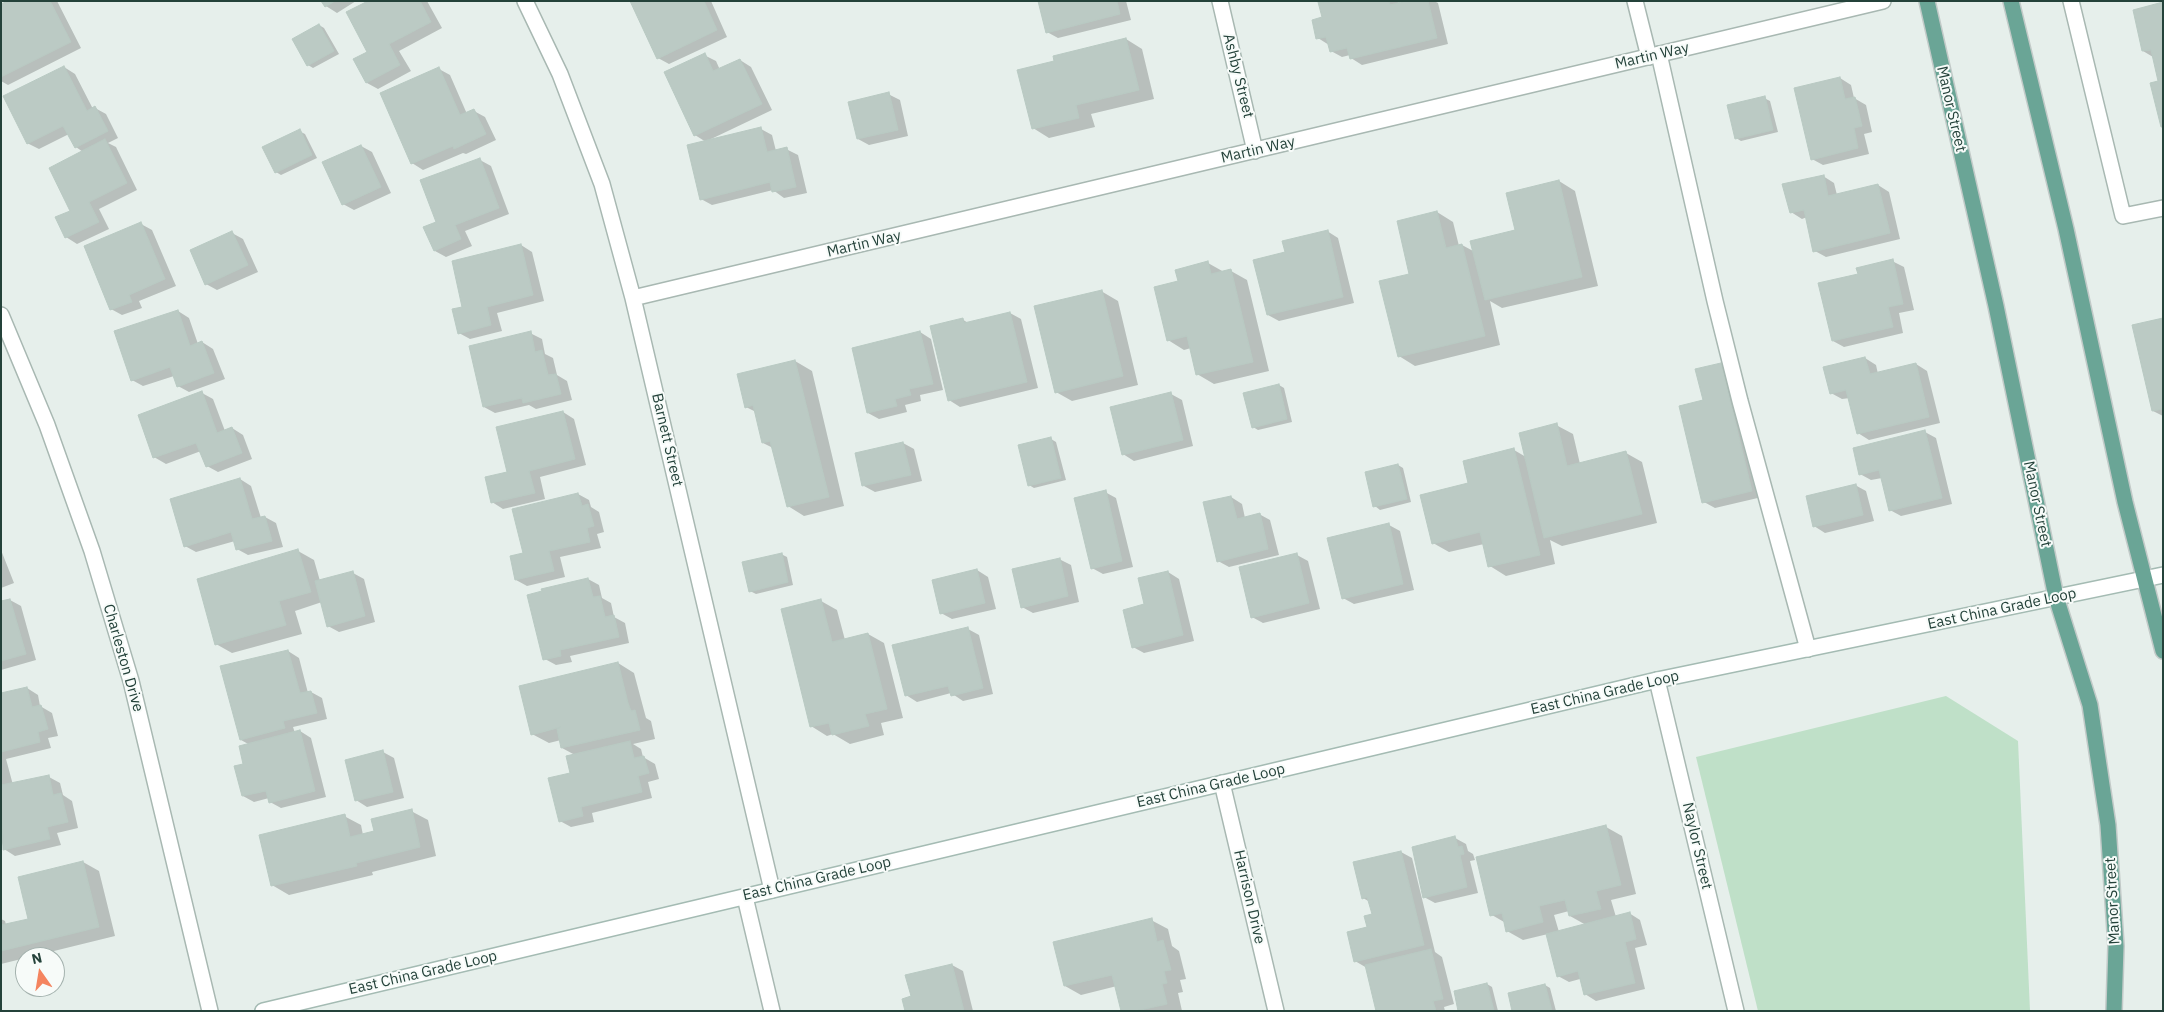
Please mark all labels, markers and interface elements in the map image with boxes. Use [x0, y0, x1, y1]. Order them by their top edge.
street label: Ashby Street [1219, 32, 1257, 120]
street label: Martin Way [1613, 39, 1691, 73]
street label: Manor Street [1932, 64, 1970, 154]
street label: Martin Way [1219, 133, 1297, 167]
street label: Martin Way [825, 227, 903, 261]
street label: Barnett Street [648, 392, 686, 488]
street label: Manor Street [2019, 459, 2055, 549]
street label: East China Grade Loop [1926, 584, 2078, 634]
street label: Charleston Drive [99, 602, 147, 714]
street label: East China Grade Loop [1529, 667, 1681, 719]
street label: East China Grade Loop [1135, 760, 1287, 812]
street label: Naylor Street [1678, 801, 1716, 891]
street label: Harrison Drive [1229, 848, 1269, 946]
street label: East China Grade Loop [741, 853, 893, 905]
street label: Manor Street [2102, 857, 2124, 945]
north arrow [15, 947, 65, 997]
street label: East China Grade Loop [347, 947, 499, 999]
text: N [30, 948, 44, 968]

